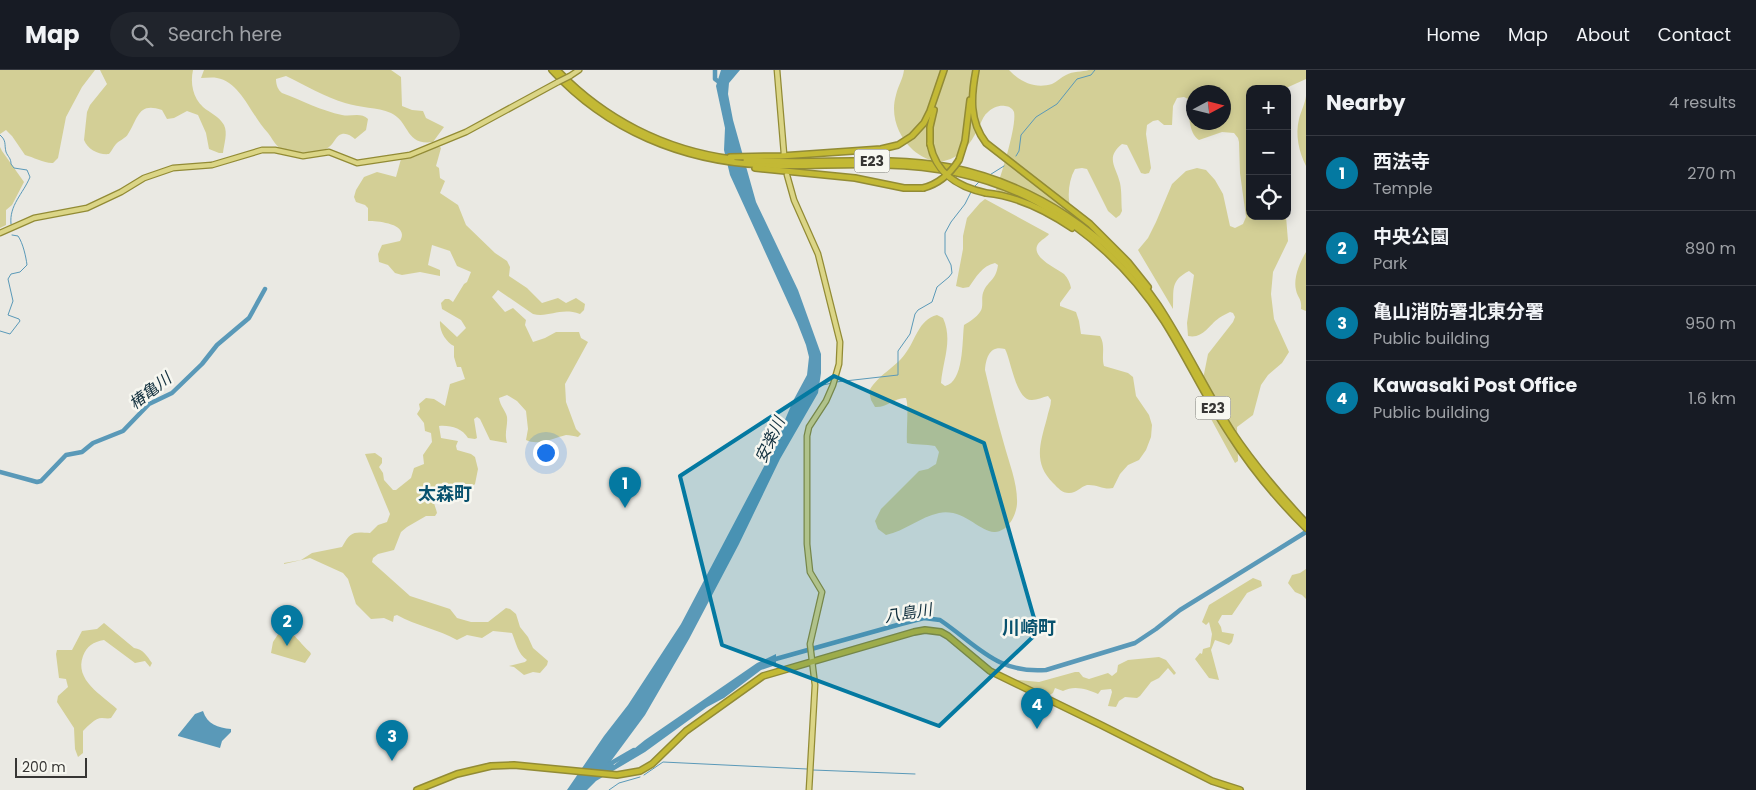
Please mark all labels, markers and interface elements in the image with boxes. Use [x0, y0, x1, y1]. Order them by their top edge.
search box [110, 12, 460, 57]
text: Map [25, 18, 80, 51]
icon: search [128, 21, 156, 49]
text: Search here [168, 21, 282, 48]
text: Home [1426, 22, 1480, 47]
text: Map [1508, 22, 1548, 47]
text: About [1576, 22, 1630, 47]
text: Contact [1658, 22, 1731, 47]
north arrow [1186, 85, 1231, 130]
map controls [1246, 85, 1291, 220]
button: + [1246, 85, 1291, 130]
text: Nearby [1326, 88, 1406, 117]
text: 4 results [1669, 91, 1736, 114]
button: − [1246, 130, 1291, 175]
text: 西法寺 [1373, 148, 1430, 175]
road number: E23 [854, 150, 890, 172]
text: 1 [1339, 162, 1345, 185]
text: 270 m [1687, 162, 1736, 185]
button: locate [1246, 175, 1291, 220]
text: Temple [1373, 177, 1433, 200]
text: 中央公園 [1373, 223, 1449, 250]
text: 2 [1337, 237, 1347, 260]
text: 890 m [1685, 237, 1736, 260]
text: Park [1373, 252, 1407, 275]
text: 亀山消防署北東分署 [1373, 298, 1544, 325]
text: 3 [1337, 312, 1347, 335]
text: 950 m [1685, 312, 1736, 335]
text: Public building [1373, 327, 1490, 350]
water label: 椿亀川 [124, 366, 178, 415]
text: Kawasaki Post Office [1373, 372, 1577, 399]
text: 4 [1337, 387, 1347, 410]
text: 1.6 km [1688, 387, 1736, 410]
road number: E23 [1196, 396, 1230, 419]
text: Public building [1373, 401, 1490, 424]
water label: 安楽川 [749, 412, 791, 467]
your location [533, 440, 559, 466]
pin: 1 [609, 467, 641, 508]
district label: 太森町 [418, 481, 472, 506]
water label: 八島川 [882, 598, 935, 628]
pin: 2 [271, 605, 303, 646]
district label: 川崎町 [1002, 615, 1056, 640]
pin: 4 [1021, 688, 1053, 729]
pin: 3 [376, 720, 408, 761]
scale bar [15, 755, 88, 778]
text: 200 m [22, 757, 66, 777]

